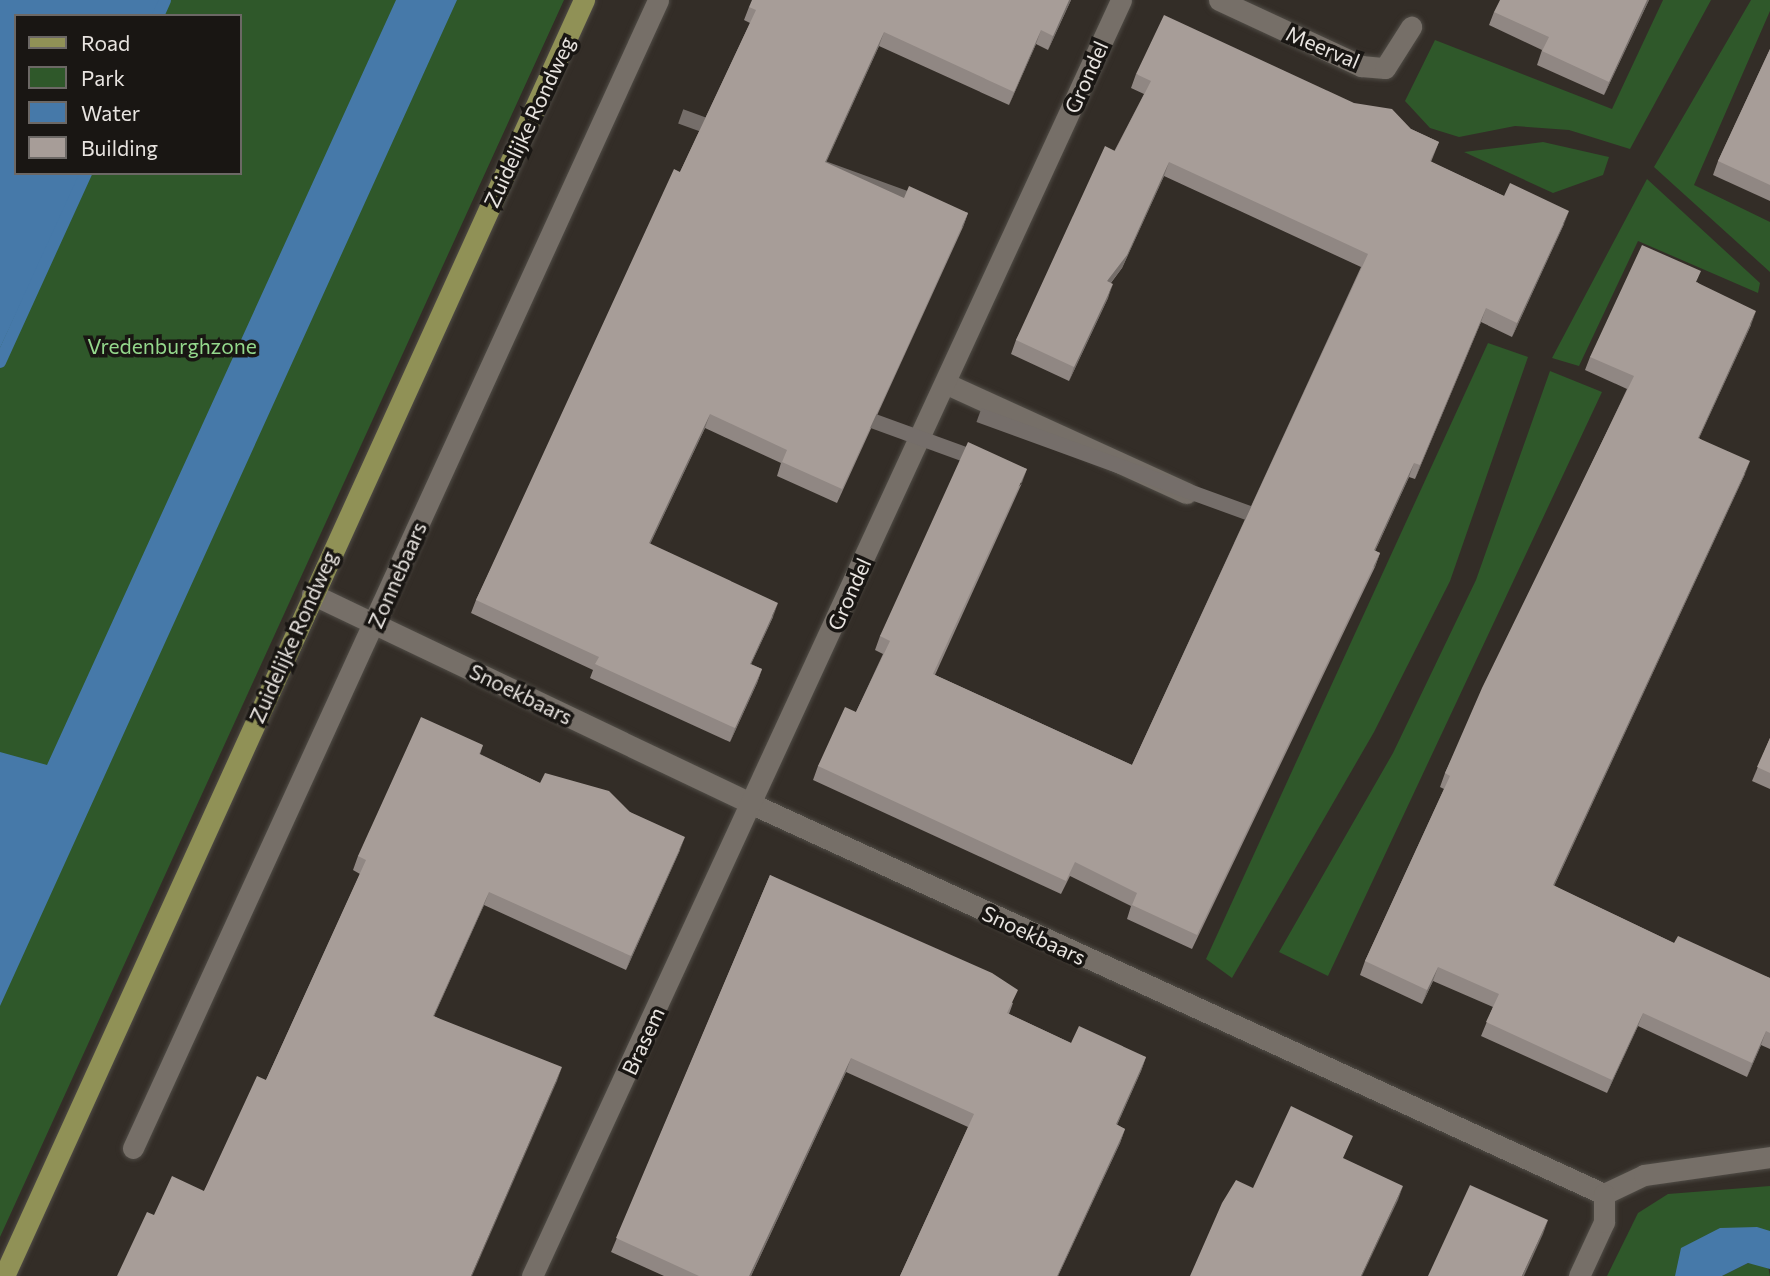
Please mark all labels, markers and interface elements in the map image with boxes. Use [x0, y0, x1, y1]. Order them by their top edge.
legend [14, 14, 242, 175]
street label: Meerval [1282, 20, 1364, 74]
text: Road [81, 30, 130, 55]
street label: Zuidelijke Rondweg [478, 33, 580, 211]
street label: Grondel [1059, 37, 1113, 117]
text: Park [81, 65, 125, 90]
text: Water [81, 100, 140, 125]
text: Building [81, 135, 158, 160]
park label: Vredenburghzone [87, 333, 257, 359]
street label: Zonnebaars [362, 518, 432, 632]
street label: Zuidelijke Rondweg [244, 547, 342, 727]
street label: Grondel [822, 554, 876, 634]
street label: Snoekbaars [465, 658, 577, 730]
street label: Snoekbaars [978, 900, 1090, 970]
street label: Brasem [616, 1003, 670, 1079]

